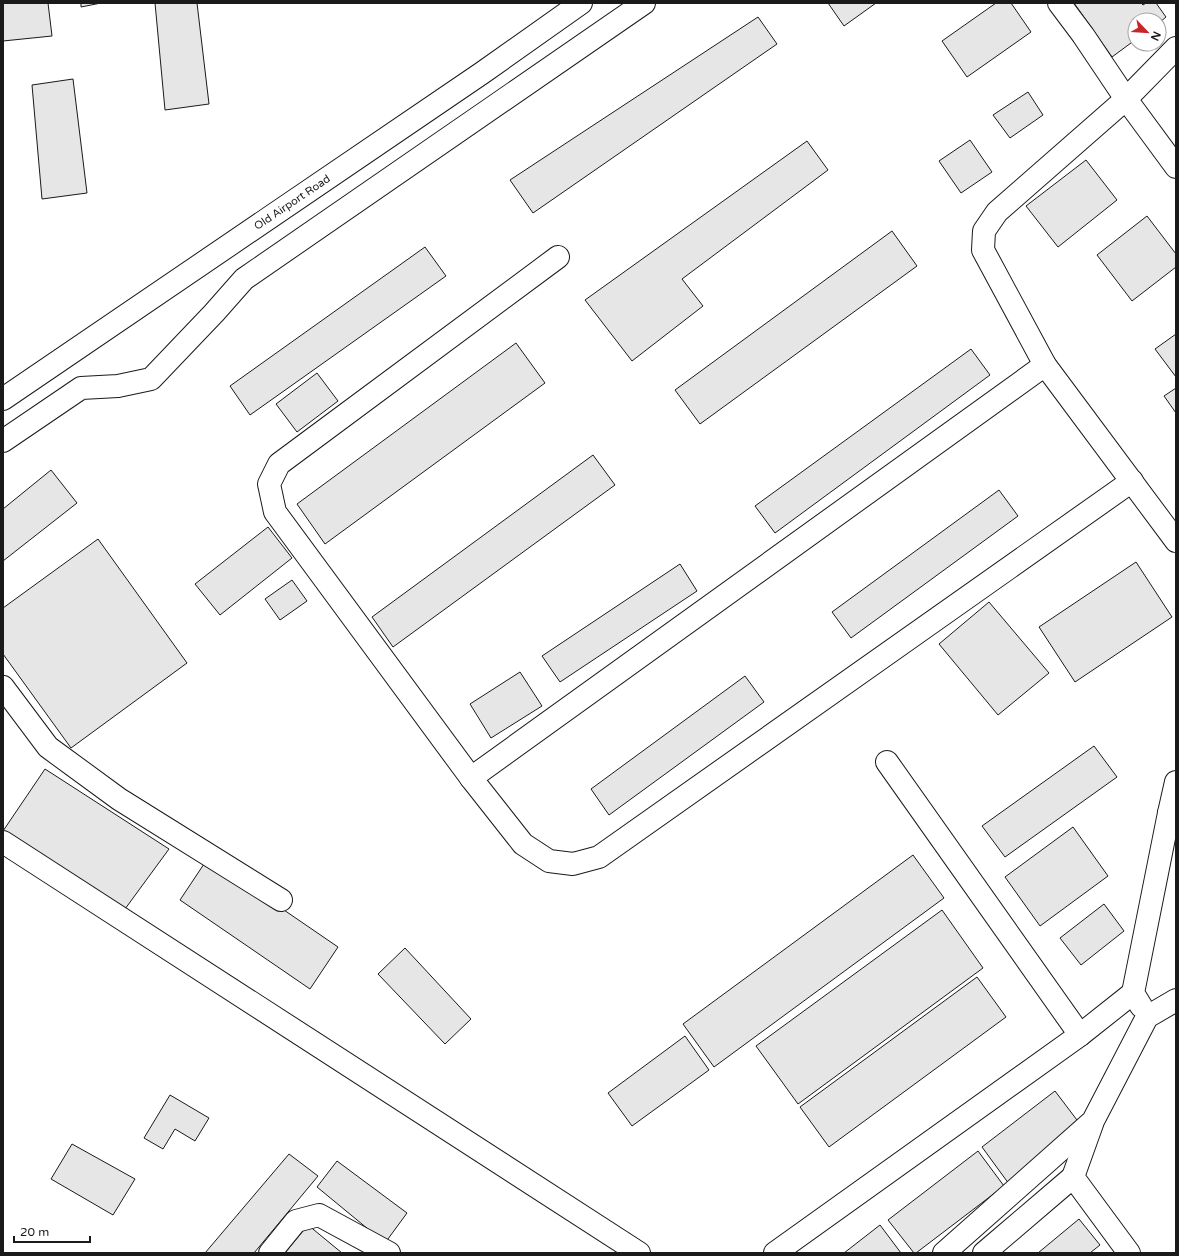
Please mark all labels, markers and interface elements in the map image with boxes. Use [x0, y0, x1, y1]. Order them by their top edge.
north arrow [1127, 12, 1167, 52]
text: N [1148, 29, 1163, 43]
street label: Old Airport Road [252, 172, 333, 233]
scale bar [14, 1218, 90, 1244]
text: 20 m [20, 1225, 49, 1239]

